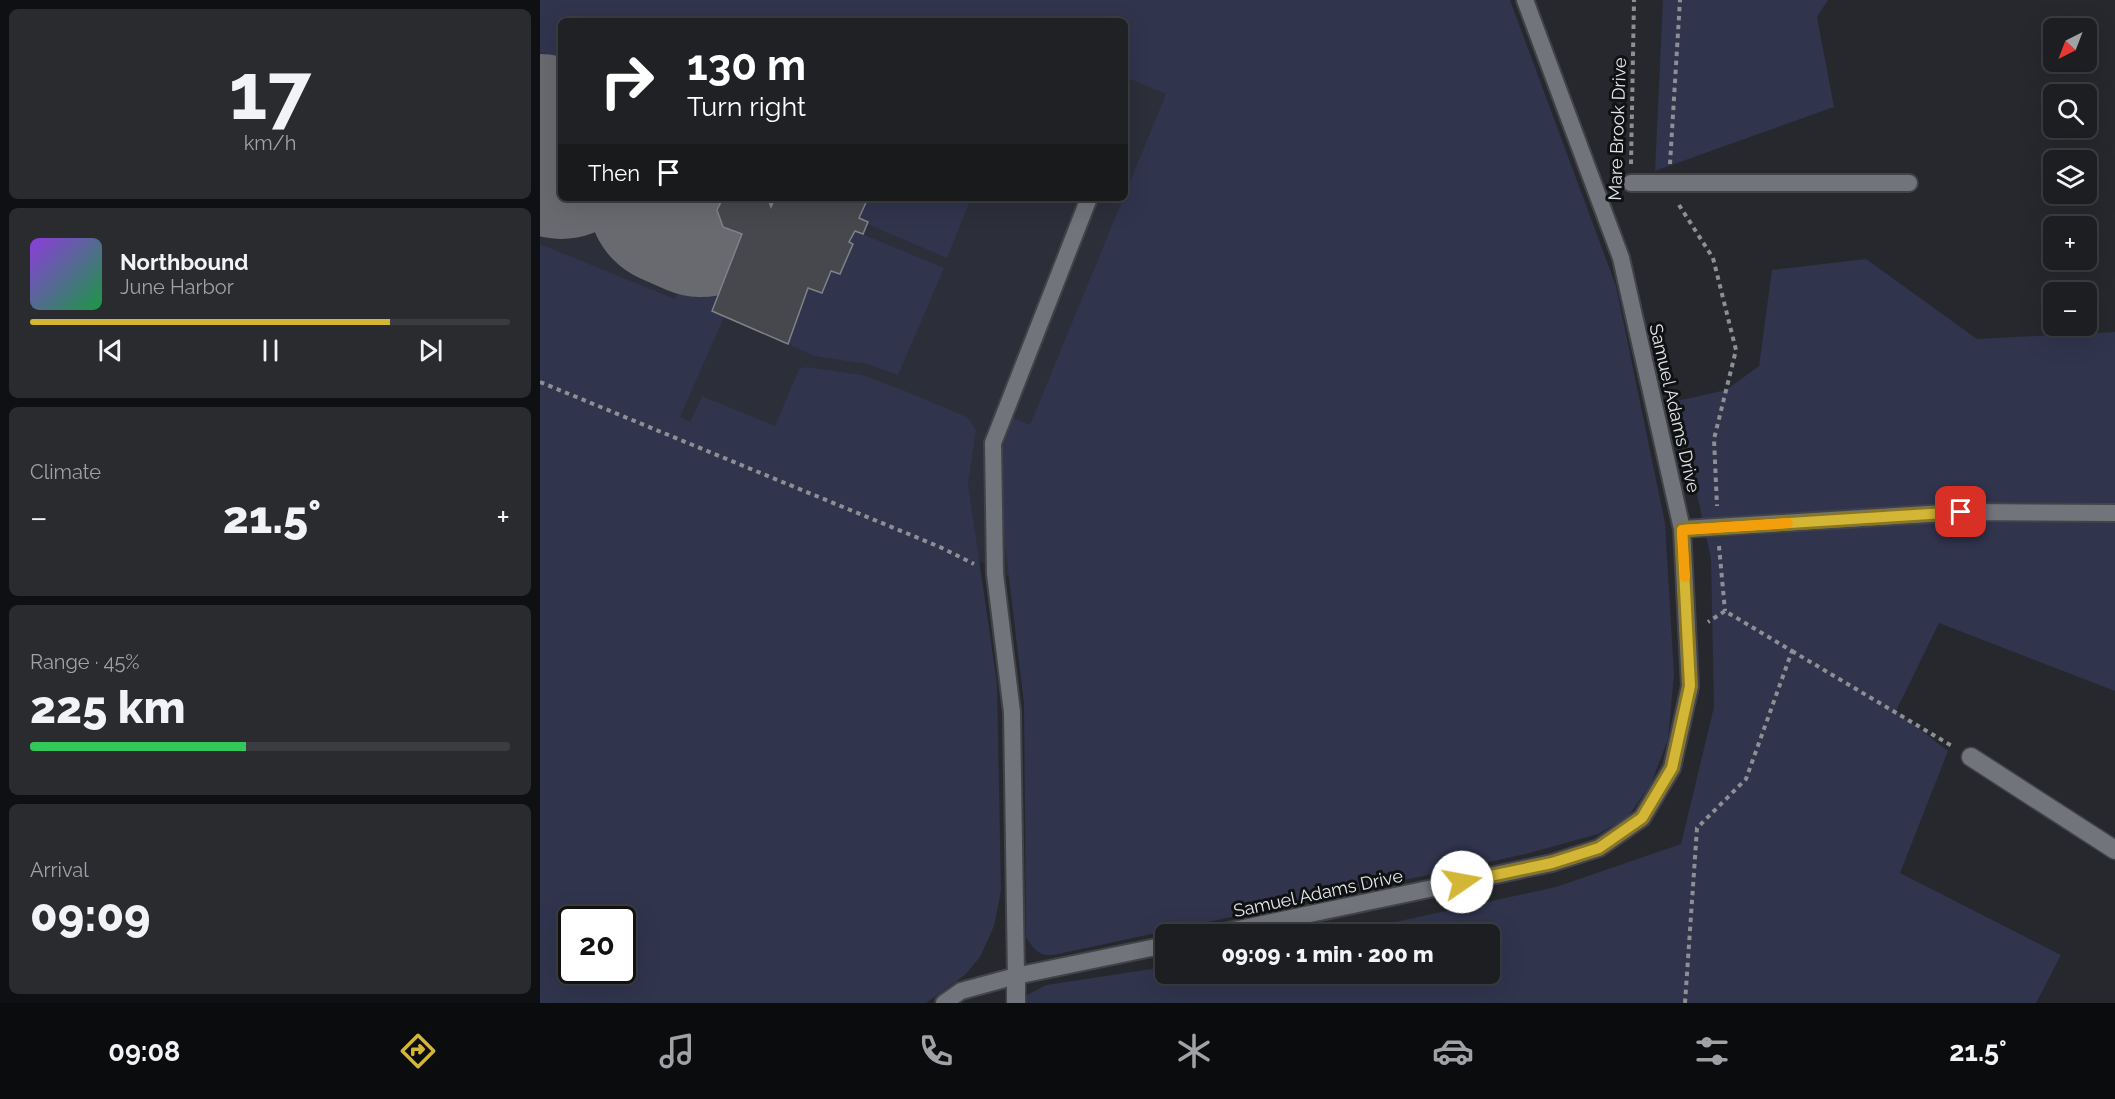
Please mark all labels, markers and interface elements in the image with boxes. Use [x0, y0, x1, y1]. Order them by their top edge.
north arrow [2043, 18, 2097, 72]
map controls [2043, 18, 2097, 336]
text: 130 m [687, 41, 806, 90]
icon: right [588, 42, 666, 120]
text: 17 [229, 46, 311, 137]
street label: Mare Brook Drive [1604, 57, 1630, 201]
button: search [2043, 84, 2097, 138]
text: Turn right [687, 91, 806, 122]
text: km/h [244, 131, 296, 155]
button: layers [2043, 150, 2097, 204]
icon: arrive [652, 156, 685, 189]
text: Then [588, 160, 640, 186]
button: + [2043, 216, 2097, 270]
text: Northbound [120, 249, 249, 275]
text: June Harbor [120, 275, 234, 299]
button: − [2043, 282, 2097, 336]
street label: Samuel Adams Drive [1645, 322, 1705, 495]
icon: previous [94, 334, 127, 367]
icon: pause [254, 334, 287, 367]
icon: next [414, 334, 447, 367]
text: Climate [30, 460, 101, 484]
pin [1935, 486, 1986, 537]
text: 21.5° [223, 491, 321, 544]
icon: arrive [1944, 495, 1977, 528]
text: − [30, 498, 48, 537]
text: + [496, 498, 510, 537]
text: Range · 45% [30, 650, 140, 674]
text: 225 km [30, 681, 185, 734]
position arrow [1430, 850, 1494, 914]
text: Arrival [30, 858, 89, 882]
street label: Samuel Adams Drive [1231, 865, 1405, 921]
text: 09:09 [30, 889, 151, 942]
speed limit sign: 20 [558, 906, 636, 984]
text: 09:09 · 1 min · 200 m [1222, 941, 1433, 967]
icon: directions [397, 1030, 439, 1072]
icon: music [656, 1030, 698, 1072]
icon: phone [915, 1030, 957, 1072]
icon: climate [1173, 1030, 1215, 1072]
icon: car [1432, 1030, 1474, 1072]
icon: filters [1691, 1030, 1733, 1072]
text: 09:08 [108, 1036, 180, 1067]
text: 21.5° [1949, 1036, 2007, 1067]

